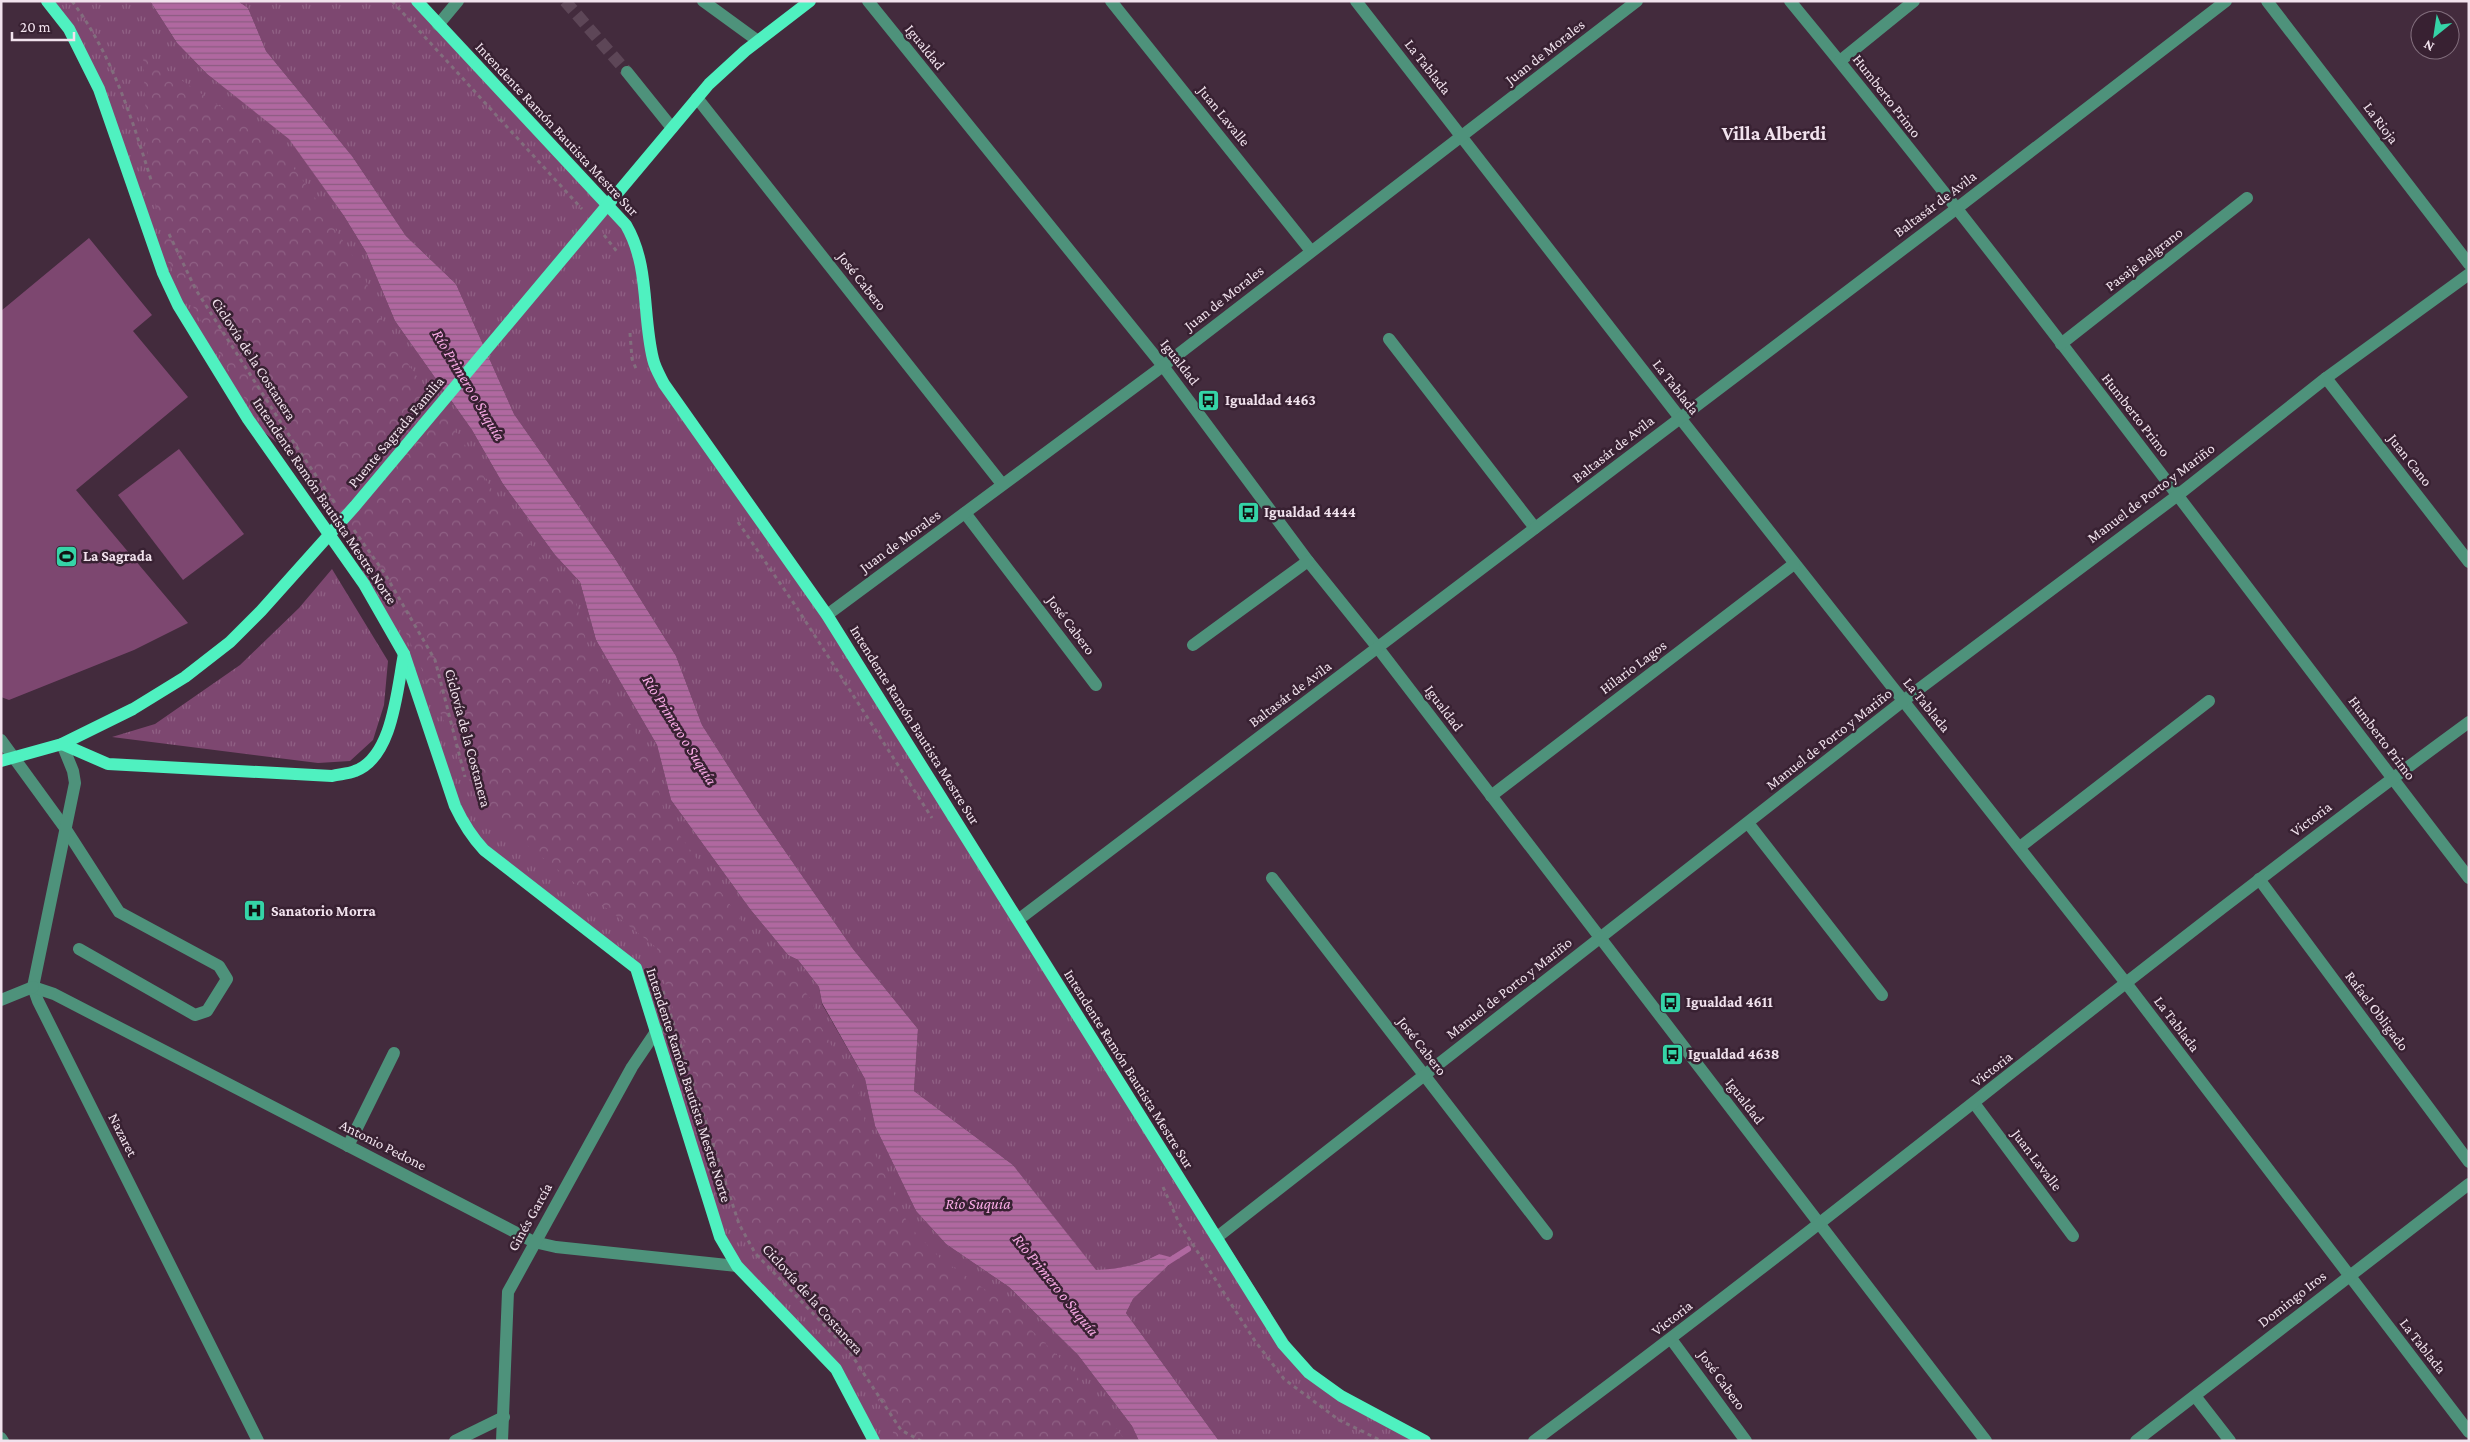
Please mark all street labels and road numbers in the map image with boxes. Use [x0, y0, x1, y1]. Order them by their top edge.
street label: Juan de Morales [1501, 16, 1588, 90]
street label: Igualdad [901, 21, 948, 73]
street label: La Tablada [1402, 36, 1454, 98]
street label: Intendente Ramón Bautista Mestre Sur [472, 39, 642, 220]
street label: Humberto Primo [1850, 51, 1924, 141]
street label: Juan Lavalle [1193, 81, 1253, 150]
street label: La Rioja [2359, 99, 2402, 147]
street label: Baltasár de Avila [1891, 168, 1979, 240]
street label: Pasaje Belgrano [2102, 224, 2186, 295]
street label: José Cabero [832, 247, 890, 314]
street label: Juan de Morales [1180, 262, 1267, 336]
street label: Ciclovía de la Costanera [208, 295, 300, 423]
street label: Igualdad [1156, 336, 1203, 389]
street label: La Tablada [1650, 356, 1702, 418]
street label: Humberto Primo [2099, 370, 2173, 460]
street label: Puente Sagrada Familia [345, 373, 448, 491]
street label: Intendente Ramón Bautista Mestre Norte [250, 395, 400, 607]
street label: Baltasár de Avila [1569, 412, 1657, 486]
street label: Juan Cano [2383, 429, 2435, 490]
street label: Manuel de Porto y Mariño [2084, 440, 2218, 547]
street label: Juan de Morales [855, 506, 944, 578]
street label: José Cabero [1042, 591, 1098, 658]
street label: Intendente Ramón Bautista Mestre Sur [847, 623, 983, 828]
street label: Hilario Lagos [1597, 637, 1670, 698]
street label: Baltasár de Avila [1246, 658, 1334, 730]
street label: Ciclovía de la Costanera [442, 667, 494, 809]
street label: La Tablada [1900, 675, 1954, 735]
street label: Igualdad [1421, 682, 1467, 735]
street label: Manuel de Porto y Mariño [1763, 685, 1896, 794]
street label: Humberto Primo [2345, 693, 2419, 783]
street label: Victoria [2287, 798, 2335, 840]
street label: Manuel de Porto y Mariño [1443, 934, 1576, 1043]
street label: Intendente Ramón Bautista Mestre Norte [643, 966, 735, 1204]
street label: Intendente Ramón Bautista Mestre Sur [1061, 967, 1197, 1172]
street label: Rafael Obligado [2341, 968, 2412, 1054]
street label: La Tablada [2151, 993, 2203, 1055]
street label: José Cabero [1392, 1012, 1450, 1079]
street label: Victoria [1969, 1048, 2015, 1090]
street label: Igualdad [1721, 1075, 1768, 1128]
street label: Nazaret [105, 1111, 141, 1160]
street label: Antonio Pedone [337, 1116, 429, 1174]
street label: Juan Lavalle [2007, 1124, 2066, 1195]
street label: Ginés García [505, 1180, 555, 1254]
street label: Ciclovía de la Costanera [759, 1241, 867, 1357]
street label: Domingo Iros [2255, 1267, 2330, 1331]
street label: Victoria [1649, 1297, 1695, 1339]
street label: La Tablada [2397, 1315, 2449, 1377]
street label: José Cabero [1693, 1346, 1749, 1413]

